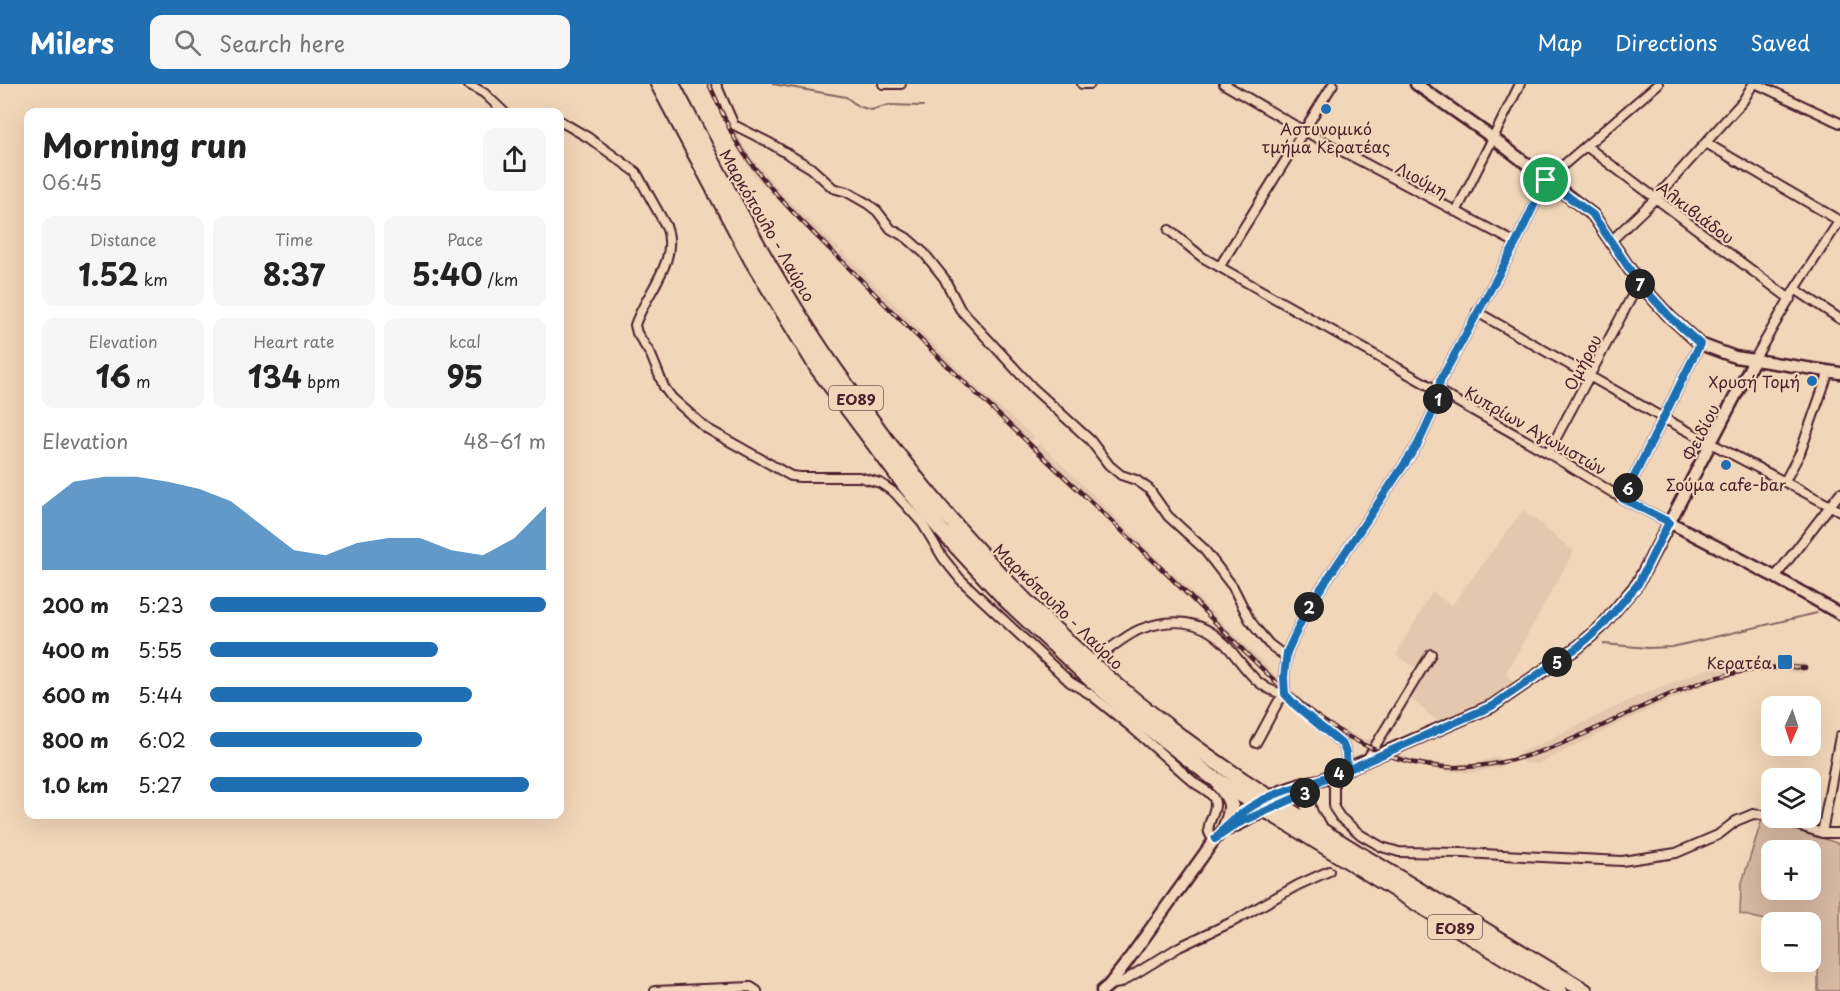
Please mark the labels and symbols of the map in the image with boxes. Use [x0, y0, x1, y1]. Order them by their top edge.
marker: Αστυνομικό τμήμα Κερατέας [1319, 102, 1333, 116]
place label: Αστυνομικό τμήμα Κερατέας [1262, 116, 1390, 158]
street label: Μαρκόπουλο - Λαύριο [714, 144, 822, 306]
pin [1520, 154, 1571, 205]
street label: Λιούμη [1392, 155, 1452, 203]
street label: Αλκιβιάδου [1652, 175, 1740, 249]
pin: 7 [1625, 269, 1655, 299]
street label: Ομήρου [1557, 330, 1607, 394]
place label: Χρυσή Τομή [1709, 369, 1800, 393]
marker: Χρυσή Τομή [1805, 374, 1819, 388]
street label: Κυπρίων Αγωνιστών [1461, 380, 1611, 480]
pin: 1 [1423, 384, 1453, 414]
road number: ΕΟ89 [829, 386, 883, 410]
street label: Φειδίου [1676, 399, 1724, 465]
marker: Σούμα cafe-bar [1719, 458, 1733, 472]
place label: Σούμα cafe-bar [1666, 472, 1787, 496]
pin: 6 [1613, 473, 1643, 503]
street label: Μαρκόπουλο - Λαύριο [989, 537, 1129, 675]
pin: 2 [1294, 592, 1324, 622]
pin: 5 [1542, 647, 1572, 677]
place label: Κερατέα [1707, 650, 1772, 674]
marker: Κερατέα [1776, 653, 1794, 671]
north arrow [1761, 696, 1821, 756]
pin: 4 [1324, 758, 1354, 788]
pin: 3 [1290, 778, 1320, 808]
road number: ΕΟ89 [1428, 915, 1482, 939]

